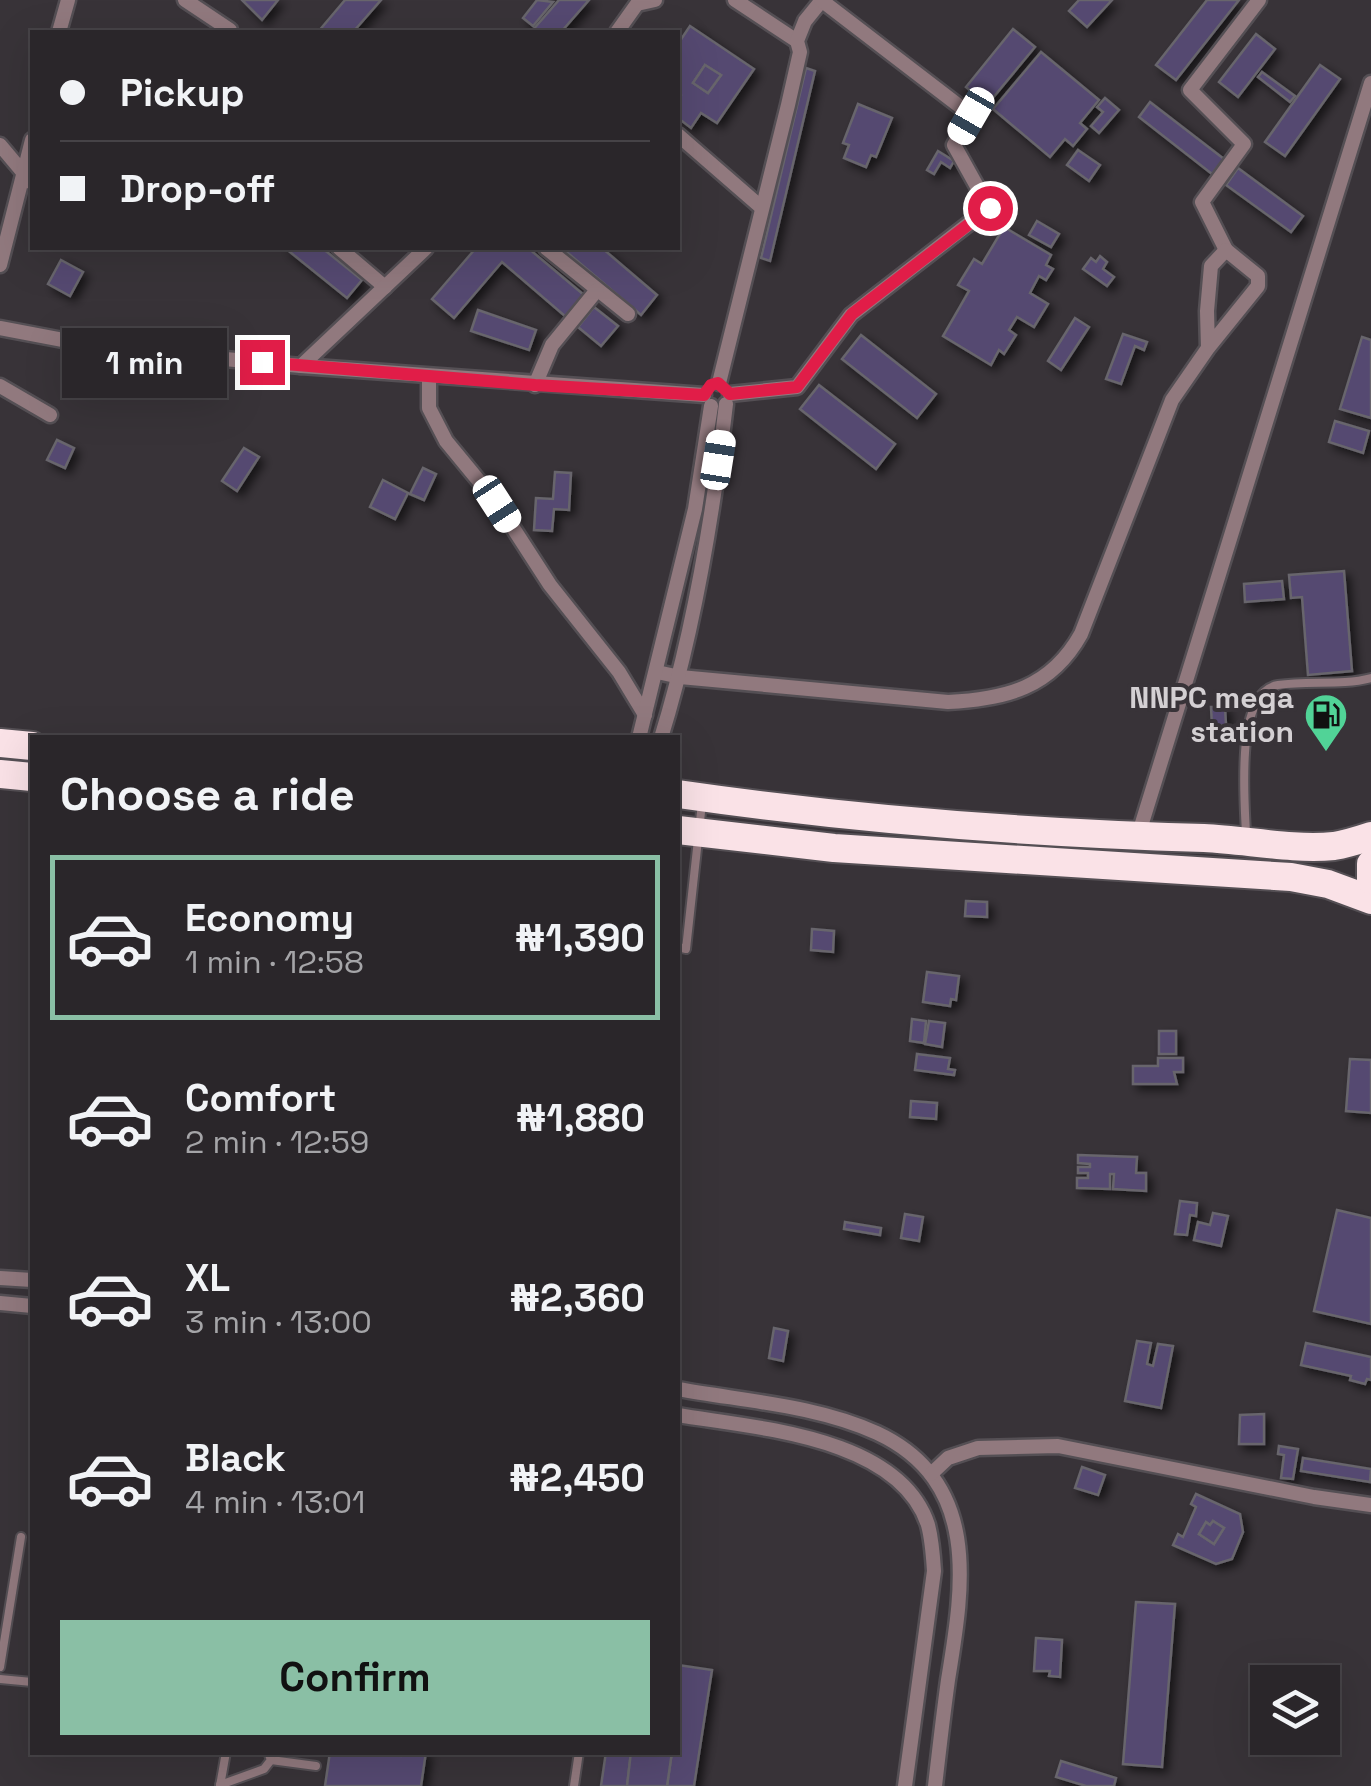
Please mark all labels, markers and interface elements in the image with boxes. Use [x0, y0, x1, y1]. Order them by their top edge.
text: Pickup [120, 69, 244, 117]
car [943, 83, 999, 149]
text: Drop-off [120, 165, 275, 213]
route start [968, 186, 1013, 231]
callout: 1 min [62, 327, 227, 397]
route end [240, 340, 285, 385]
text: 1 min [105, 343, 184, 383]
car [698, 428, 738, 492]
car [468, 471, 526, 537]
place label: NNPC mega station [1129, 678, 1294, 751]
fuel station icon: NNPC mega station [1303, 692, 1349, 753]
text: Choose a ride [60, 766, 355, 823]
icon: car [65, 893, 155, 983]
text: Economy [185, 894, 354, 942]
text: ₦1,390 [515, 914, 645, 962]
text: 1 min · 12:58 [185, 942, 364, 982]
icon: car [65, 1073, 155, 1163]
text: Comfort [185, 1074, 336, 1122]
text: ₦1,880 [516, 1094, 645, 1142]
text: 2 min · 12:59 [185, 1122, 369, 1162]
icon: car [65, 1253, 155, 1343]
text: XL [185, 1254, 230, 1302]
text: ₦2,360 [509, 1274, 645, 1322]
text: 3 min · 13:00 [185, 1302, 372, 1342]
icon: car [65, 1433, 155, 1523]
text: Black [185, 1434, 286, 1482]
text: ₦2,450 [509, 1454, 645, 1502]
text: 4 min · 13:01 [185, 1482, 365, 1522]
button: Confirm [60, 1620, 650, 1735]
map controls [1250, 1665, 1340, 1755]
button: layers [1250, 1665, 1340, 1755]

